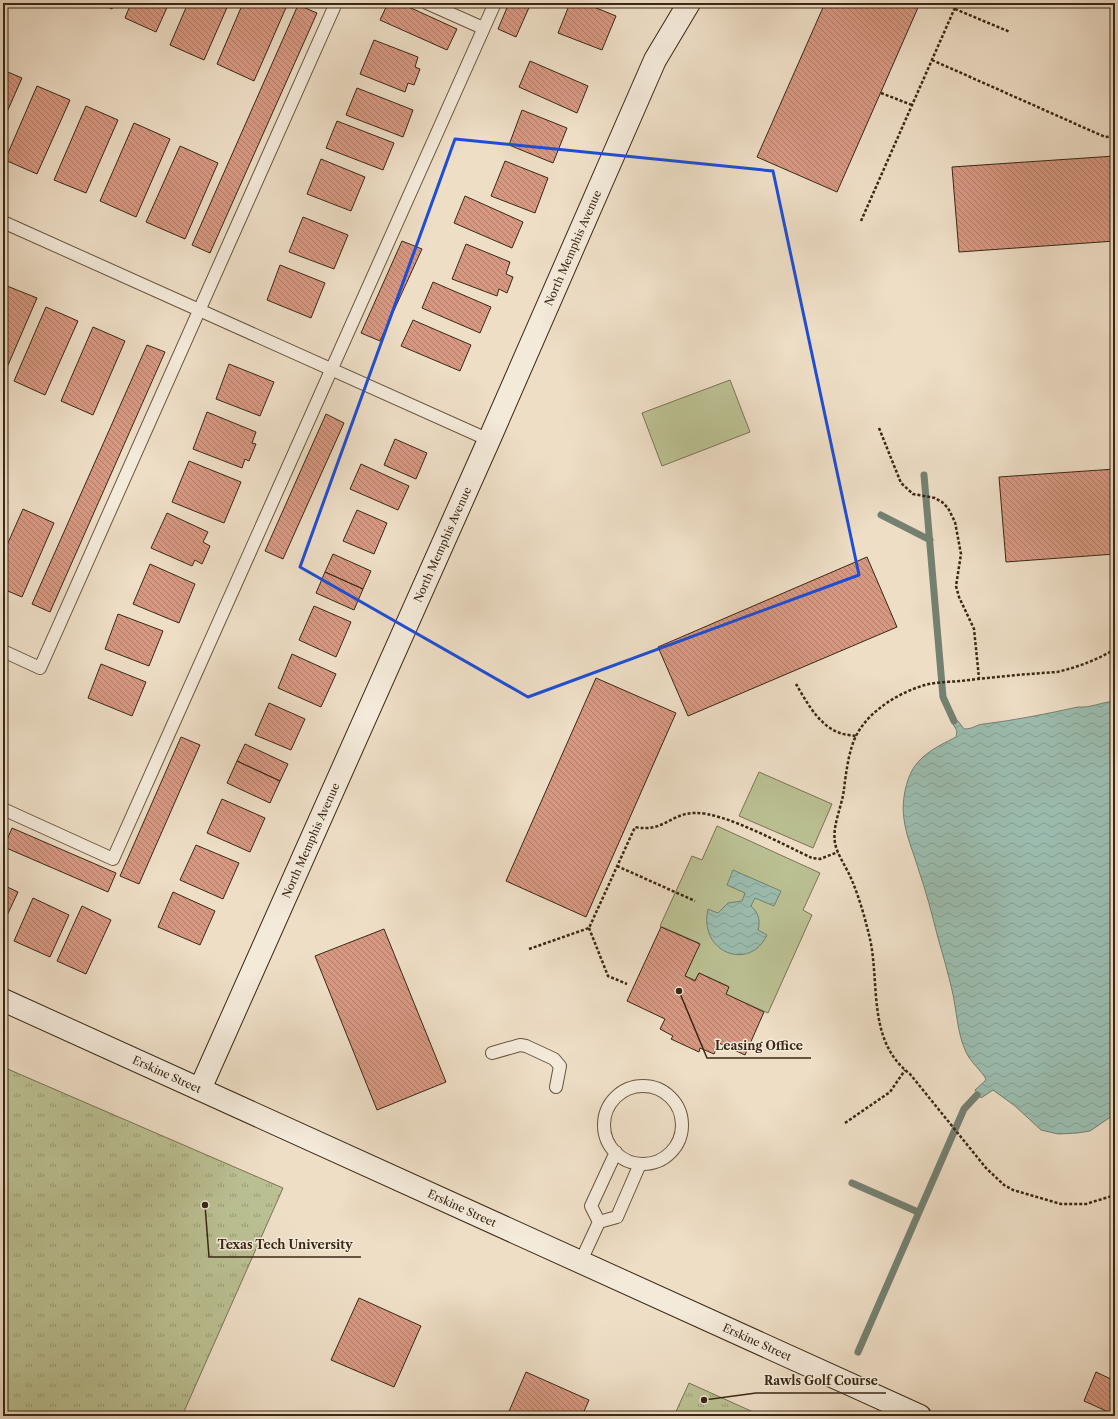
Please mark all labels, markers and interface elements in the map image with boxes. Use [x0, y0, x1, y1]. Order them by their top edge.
street label: North Memphis Avenue [542, 188, 604, 308]
street label: North Memphis Avenue [411, 485, 474, 604]
street label: North Memphis Avenue [279, 781, 342, 900]
callout: Leasing Office [707, 1034, 811, 1058]
text: Leasing Office [715, 1038, 803, 1053]
street label: Erskine Street [130, 1053, 204, 1096]
street label: Erskine Street [425, 1187, 499, 1230]
callout: Texas Tech University [209, 1233, 361, 1257]
text: Texas Tech University [217, 1237, 353, 1252]
street label: Erskine Street [720, 1320, 794, 1364]
callout: Rawls Golf Course [756, 1369, 886, 1393]
text: Rawls Golf Course [764, 1373, 878, 1388]

